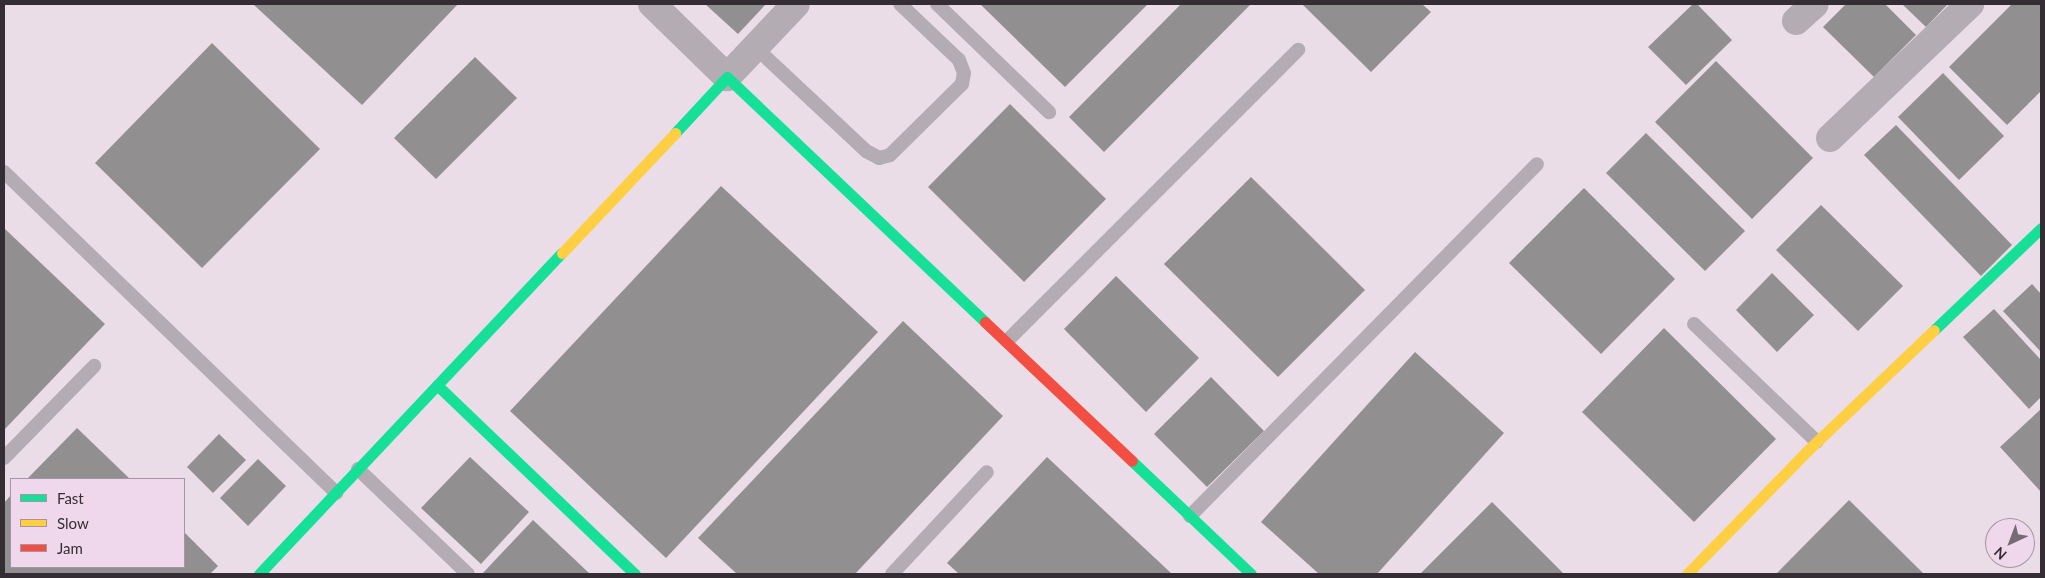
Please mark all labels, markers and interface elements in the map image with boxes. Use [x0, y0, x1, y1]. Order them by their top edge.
legend [10, 478, 185, 568]
text: Fast [57, 489, 84, 507]
text: Slow [57, 514, 89, 532]
north arrow [1985, 518, 2035, 568]
text: Jam [57, 539, 83, 557]
text: N [1990, 544, 2010, 564]

